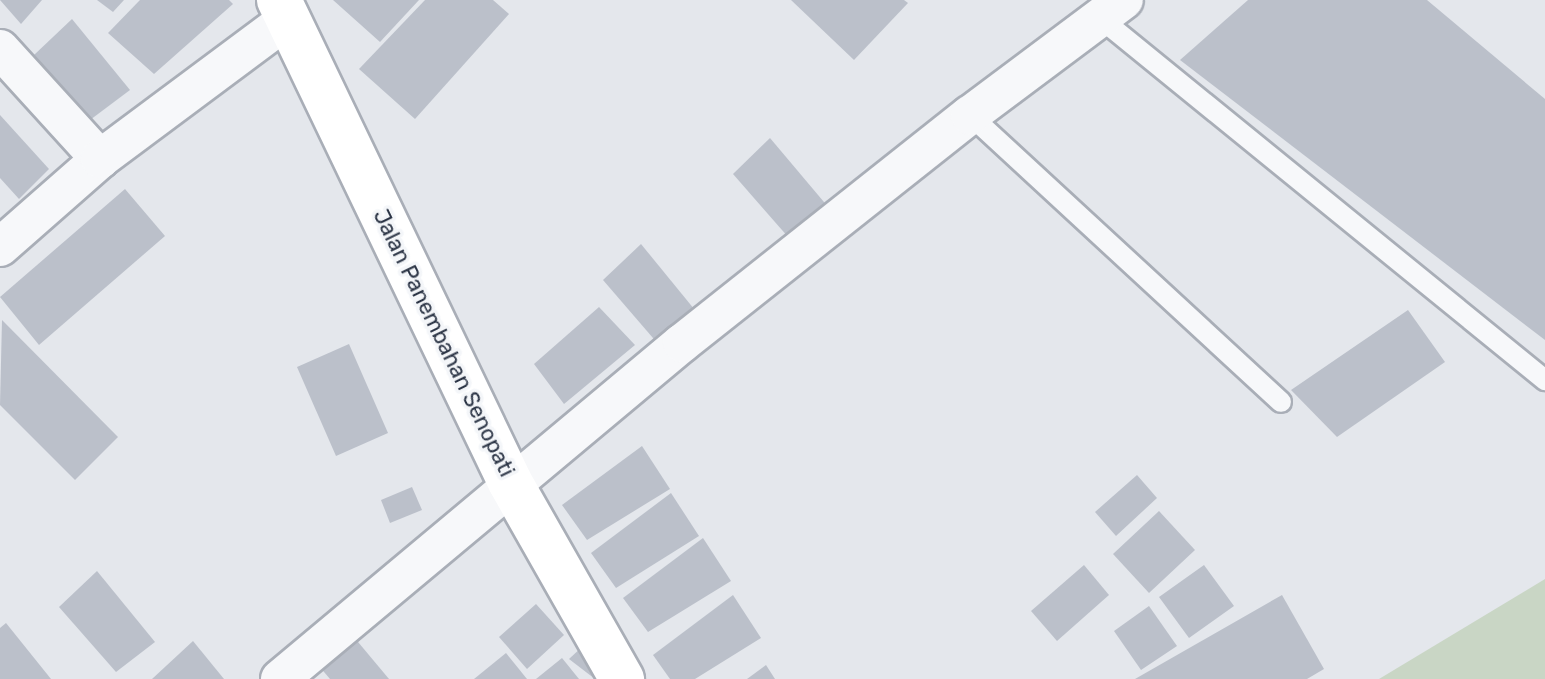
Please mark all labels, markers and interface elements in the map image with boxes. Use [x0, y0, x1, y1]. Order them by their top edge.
street label: Jalan Panembahan Senopati [368, 205, 520, 481]

